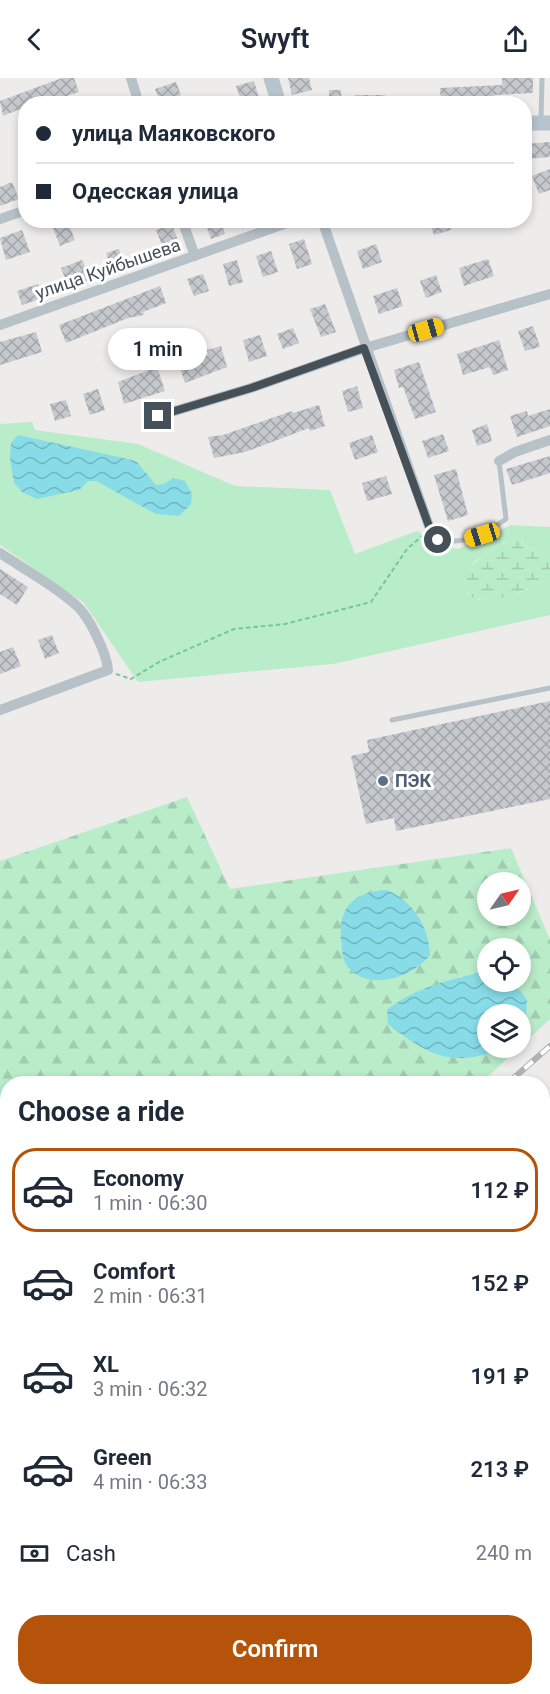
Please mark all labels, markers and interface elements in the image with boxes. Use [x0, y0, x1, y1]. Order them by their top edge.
icon: back [18, 23, 51, 56]
text: Swyft [241, 23, 309, 55]
icon: share [499, 23, 532, 56]
text: улица Маяковского [72, 121, 275, 146]
text: Одесская улица [72, 179, 239, 204]
street label: улица Куйбышева [33, 234, 183, 303]
car [406, 316, 446, 344]
callout: 1 min [108, 329, 207, 371]
text: 1 min [132, 337, 183, 361]
route end [144, 402, 171, 429]
car [462, 521, 502, 549]
route start [424, 526, 451, 553]
place label: ПЭК [395, 770, 431, 791]
marker: ПЭК [376, 774, 390, 788]
north arrow [477, 872, 531, 926]
map controls [477, 872, 531, 1058]
button: locate [477, 938, 531, 992]
button: layers [477, 1004, 531, 1058]
text: Choose a ride [18, 1096, 184, 1128]
icon: car [21, 1163, 75, 1217]
text: Economy [93, 1166, 184, 1191]
text: 112 ₽ [471, 1178, 529, 1203]
text: 1 min · 06:30 [93, 1191, 208, 1215]
icon: car [21, 1256, 75, 1310]
text: Comfort [93, 1259, 175, 1284]
text: 152 ₽ [471, 1271, 529, 1296]
text: 2 min · 06:31 [93, 1284, 208, 1308]
icon: car [21, 1349, 75, 1403]
text: XL [93, 1352, 119, 1377]
text: 191 ₽ [471, 1364, 529, 1389]
text: 3 min · 06:32 [93, 1377, 208, 1401]
icon: car [21, 1442, 75, 1496]
text: Green [93, 1445, 152, 1470]
text: 213 ₽ [471, 1457, 529, 1482]
text: 4 min · 06:33 [93, 1470, 208, 1494]
icon: cash [18, 1537, 51, 1570]
text: Cash [66, 1541, 116, 1566]
text: 240 m [476, 1541, 532, 1565]
button: Confirm [18, 1615, 532, 1684]

